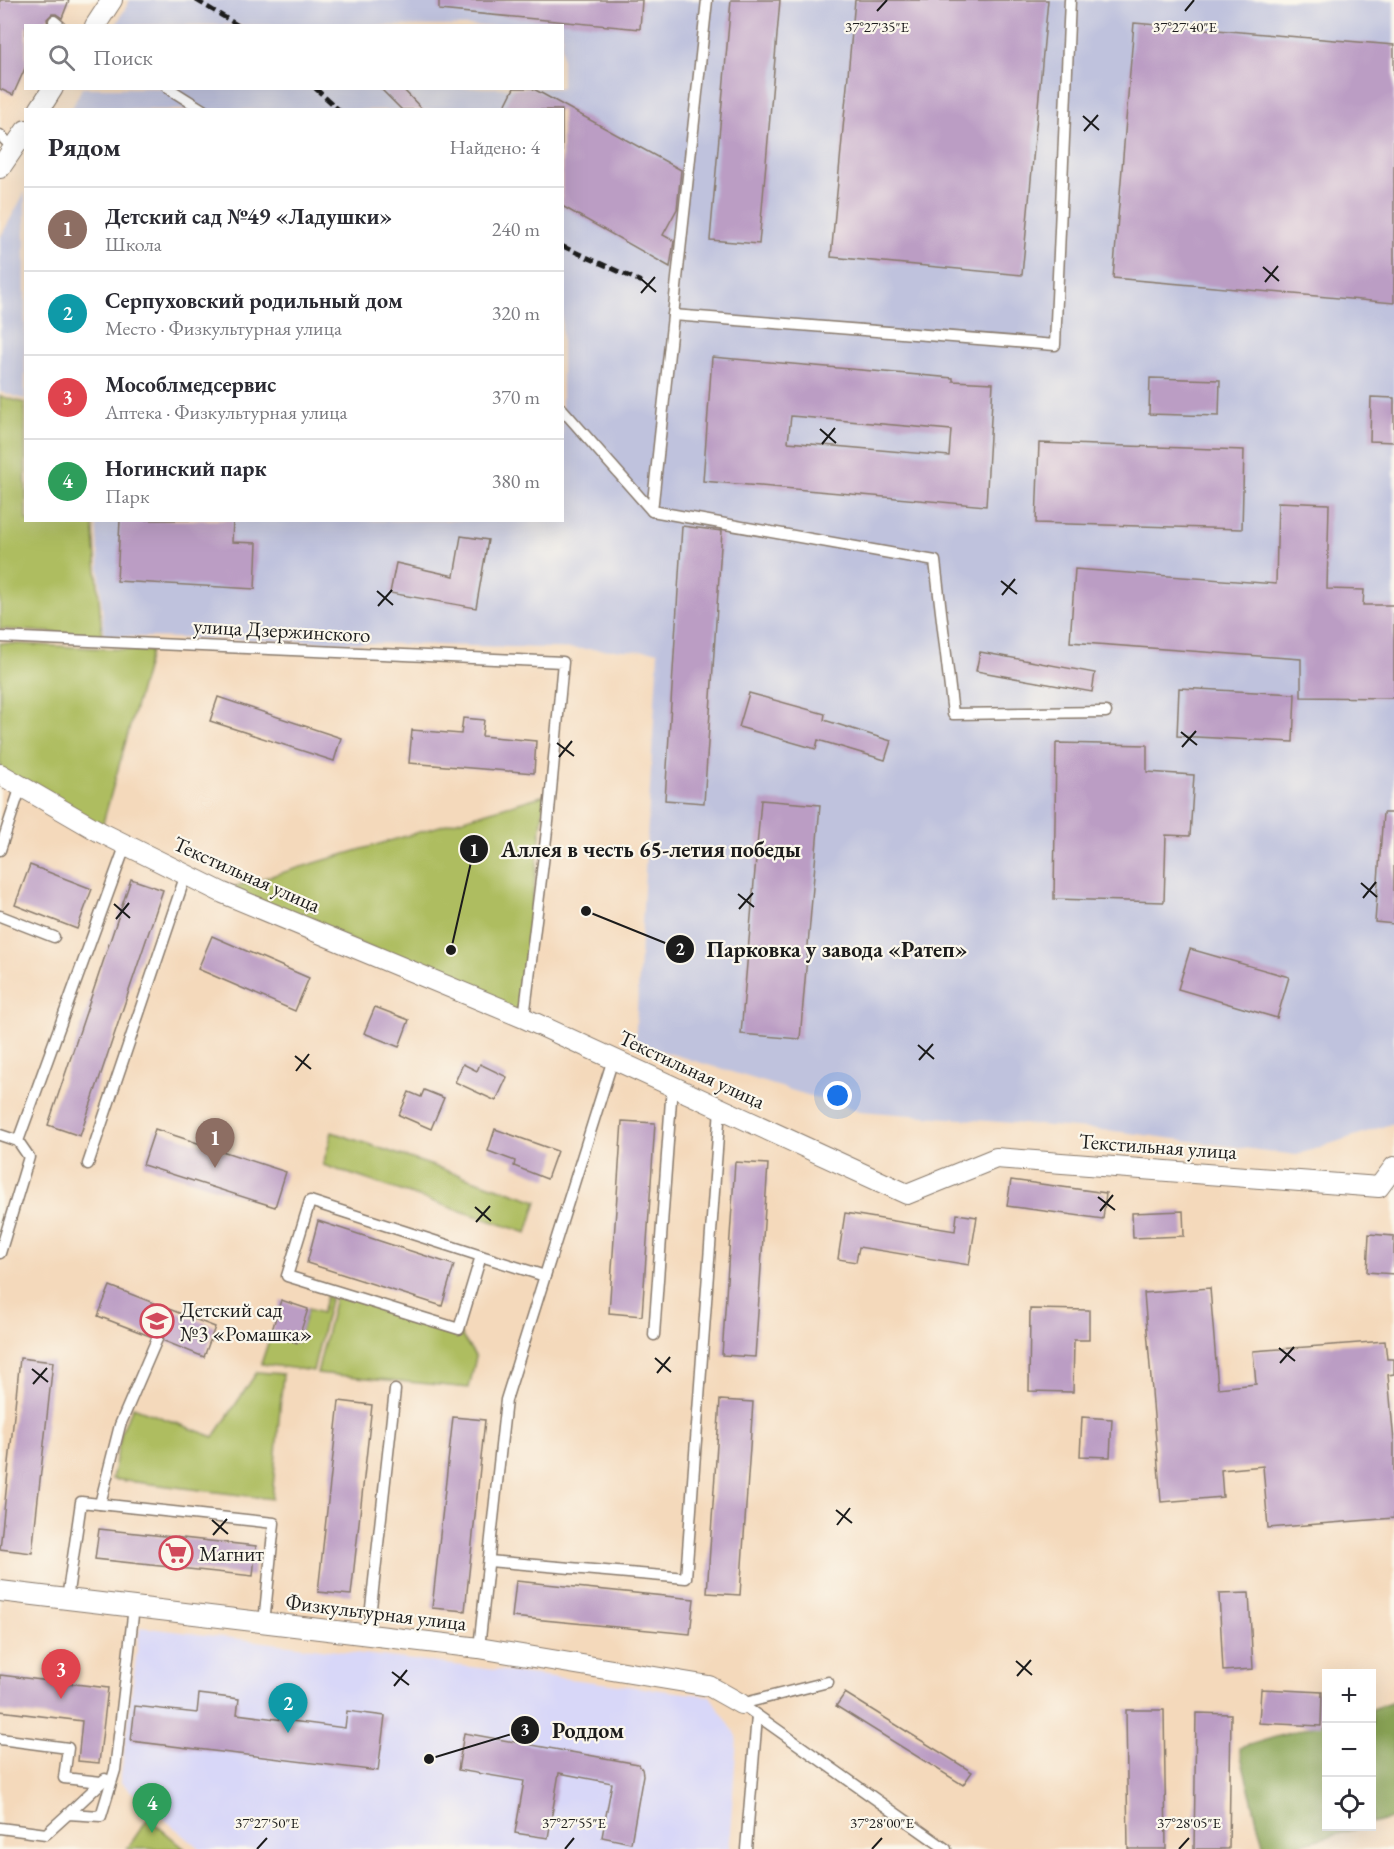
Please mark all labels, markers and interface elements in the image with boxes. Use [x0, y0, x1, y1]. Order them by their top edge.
text: 37°27'35"E [845, 17, 910, 36]
text: 37°27'40"E [1153, 17, 1218, 36]
search box [24, 24, 564, 90]
icon: search [45, 41, 78, 74]
text: Поиск [93, 43, 153, 72]
text: Рядом [48, 130, 121, 164]
text: Найдено: 4 [449, 134, 540, 160]
text: Детский сад №49 «Ладушки» [105, 202, 392, 231]
text: 1 [62, 216, 73, 242]
text: 240 m [492, 216, 540, 242]
text: Школа [105, 231, 162, 257]
text: Серпуховский родильный дом [105, 286, 403, 315]
text: 2 [62, 300, 73, 326]
text: 320 m [492, 300, 540, 326]
text: Место · Физкультурная улица [105, 315, 342, 341]
text: Мособлмедсервис [105, 370, 276, 399]
text: 3 [62, 384, 73, 410]
text: 370 m [492, 384, 540, 410]
text: Аптека · Физкультурная улица [105, 399, 348, 425]
text: Ногинский парк [105, 454, 267, 483]
text: 4 [62, 468, 73, 494]
text: 380 m [492, 468, 540, 494]
text: Парк [105, 483, 149, 509]
street label: улица Дзержинского [193, 612, 371, 648]
callout: Аллея в честь 65-летия победы [459, 829, 813, 869]
street label: Текстильная улица [169, 830, 325, 919]
text: Аллея в честь 65-летия победы [500, 835, 801, 864]
text: 1 [469, 838, 479, 861]
callout: Парковка у завода «Ратеп» [665, 929, 980, 969]
text: Парковка у завода «Ратеп» [707, 935, 967, 964]
text: 2 [675, 937, 685, 960]
street label: Текстильная улица [615, 1023, 770, 1115]
your location [823, 1081, 852, 1110]
pin: 1 [196, 1118, 234, 1168]
street label: Текстильная улица [1078, 1127, 1238, 1165]
place label: Детский сад №3 «Ромашка» [180, 1296, 312, 1347]
school or university icon: Детский сад №3 «Ромашка» [139, 1303, 175, 1339]
supermarket icon: Магнит [158, 1535, 194, 1571]
place label: Магнит [199, 1540, 264, 1567]
street label: Физкультурная улица [284, 1588, 469, 1637]
pin: 3 [42, 1650, 80, 1699]
map controls [1322, 1669, 1376, 1831]
button: + [1322, 1669, 1376, 1723]
pin: 2 [268, 1684, 308, 1733]
callout: Роддом [510, 1710, 636, 1750]
text: Роддом [552, 1716, 624, 1745]
text: 3 [520, 1718, 530, 1741]
button: − [1322, 1723, 1376, 1777]
button: locate [1322, 1777, 1376, 1831]
pin: 4 [132, 1784, 172, 1833]
text: 37°27'50"E [235, 1813, 300, 1832]
text: 37°27'55"E [542, 1813, 607, 1832]
text: 37°28'00"E [850, 1813, 915, 1832]
text: 37°28'05"E [1157, 1813, 1222, 1832]

